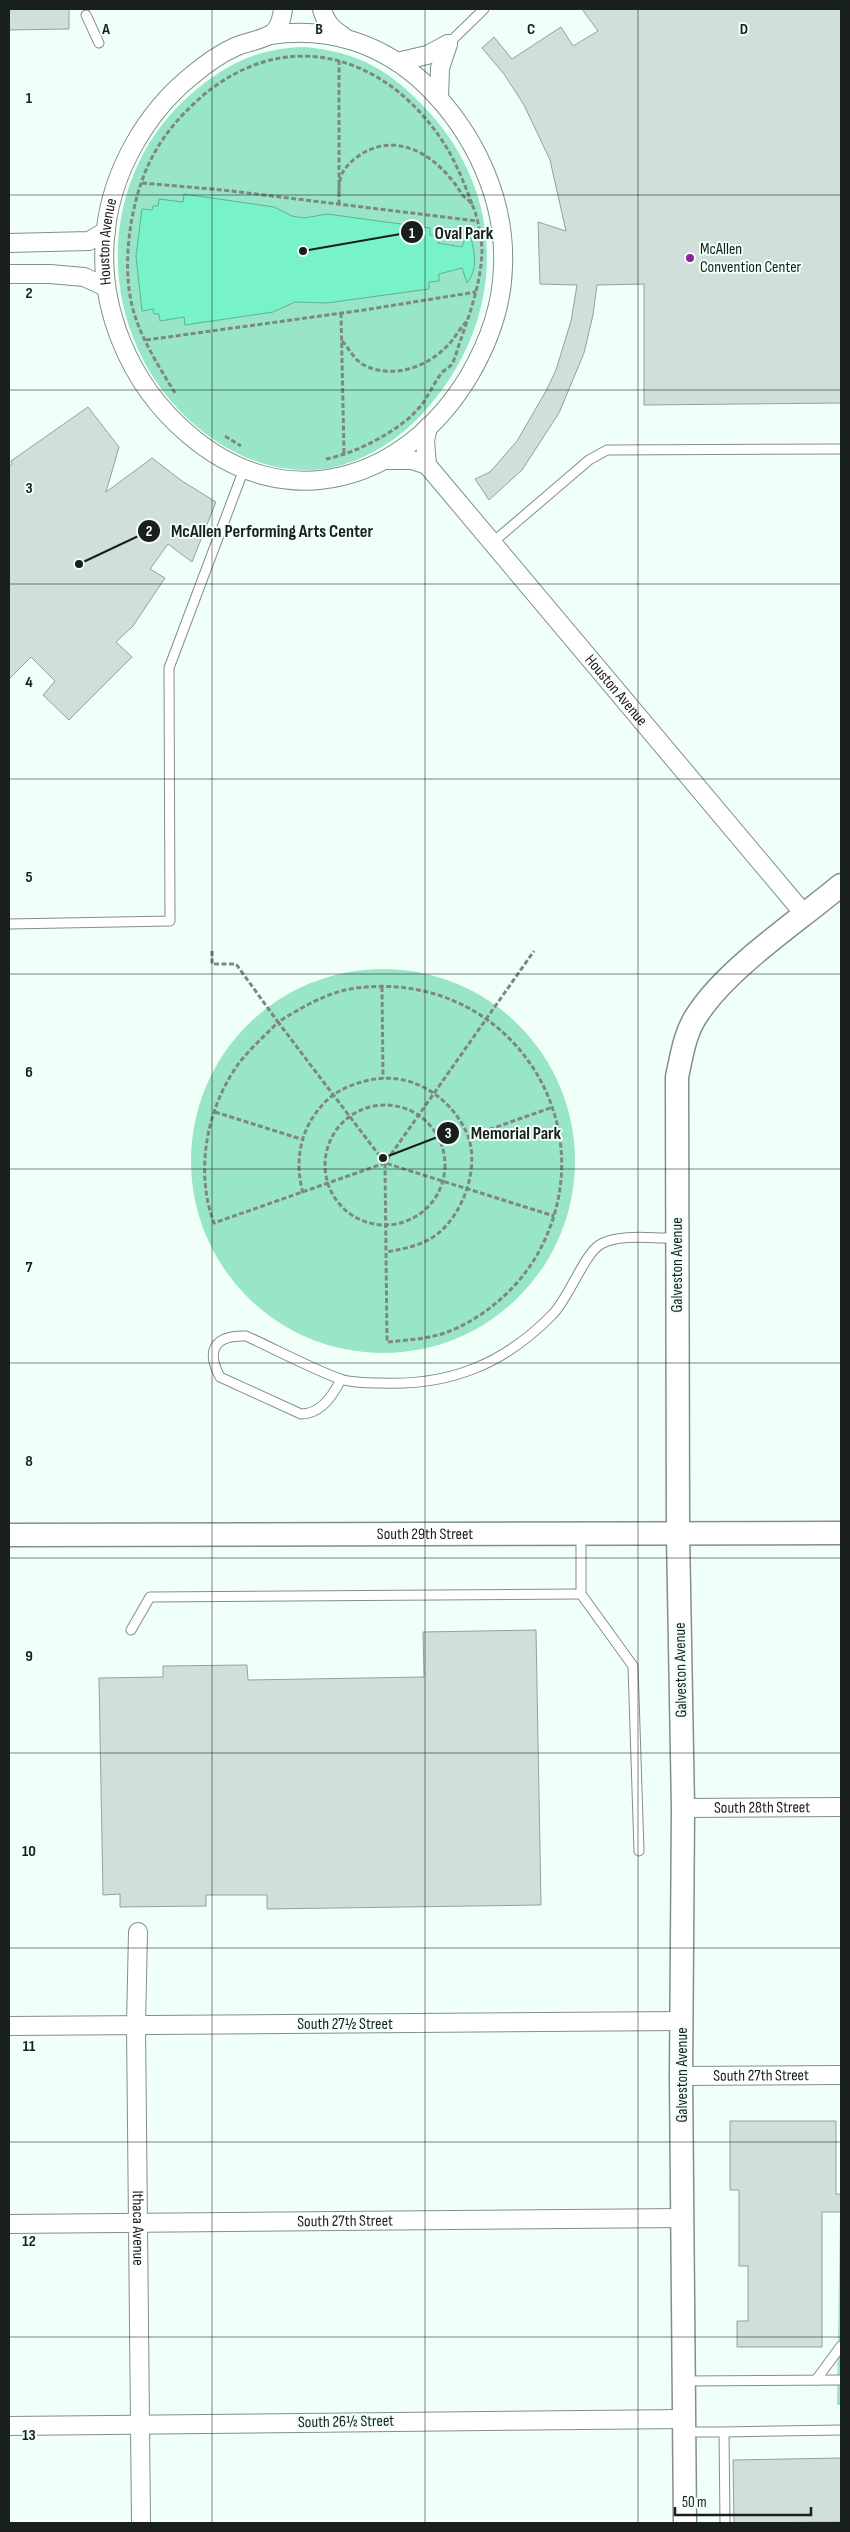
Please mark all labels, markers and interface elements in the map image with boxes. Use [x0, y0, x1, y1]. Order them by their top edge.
text: A [101, 20, 110, 39]
text: B [315, 20, 323, 39]
text: C [527, 20, 535, 39]
text: D [740, 20, 748, 39]
text: 1 [26, 89, 33, 108]
street label: Houston Avenue [95, 196, 121, 286]
callout: Oval Park [399, 216, 503, 249]
text: Oval Park [435, 223, 494, 244]
text: 1 [409, 224, 415, 243]
place label: McAllen Convention Center [700, 240, 802, 277]
marker: McAllen Convention Center [684, 252, 696, 264]
text: 2 [25, 284, 33, 303]
text: 3 [25, 479, 33, 498]
callout: McAllen Performing Arts Center [136, 514, 383, 547]
text: McAllen Performing Arts Center [171, 521, 374, 542]
text: 2 [146, 522, 152, 541]
street label: Houston Avenue [581, 651, 651, 730]
text: 4 [25, 673, 33, 692]
text: 5 [25, 868, 33, 887]
text: 6 [25, 1063, 33, 1082]
callout: Memorial Park [436, 1117, 571, 1150]
text: Memorial Park [471, 1123, 562, 1144]
text: 3 [445, 1124, 452, 1143]
street label: Galveston Avenue [668, 1217, 687, 1313]
text: 7 [26, 1258, 33, 1277]
text: 8 [25, 1452, 33, 1471]
street label: South 29th Street [377, 1524, 473, 1544]
street label: Galveston Avenue [671, 1622, 691, 1718]
text: 9 [25, 1647, 33, 1666]
street label: South 28th Street [714, 1798, 810, 1817]
text: 10 [22, 1842, 36, 1861]
street label: South 27½ Street [297, 2015, 393, 2034]
street label: Galveston Avenue [673, 2027, 692, 2123]
text: 11 [23, 2037, 36, 2056]
street label: South 27th Street [713, 2066, 809, 2085]
street label: Ithaca Avenue [128, 2190, 148, 2266]
street label: South 27th Street [297, 2211, 393, 2231]
text: 12 [22, 2232, 36, 2251]
street label: South 26½ Street [298, 2412, 394, 2432]
text: 13 [22, 2426, 36, 2445]
scale bar [675, 2484, 811, 2516]
text: 50 m [682, 2493, 707, 2512]

